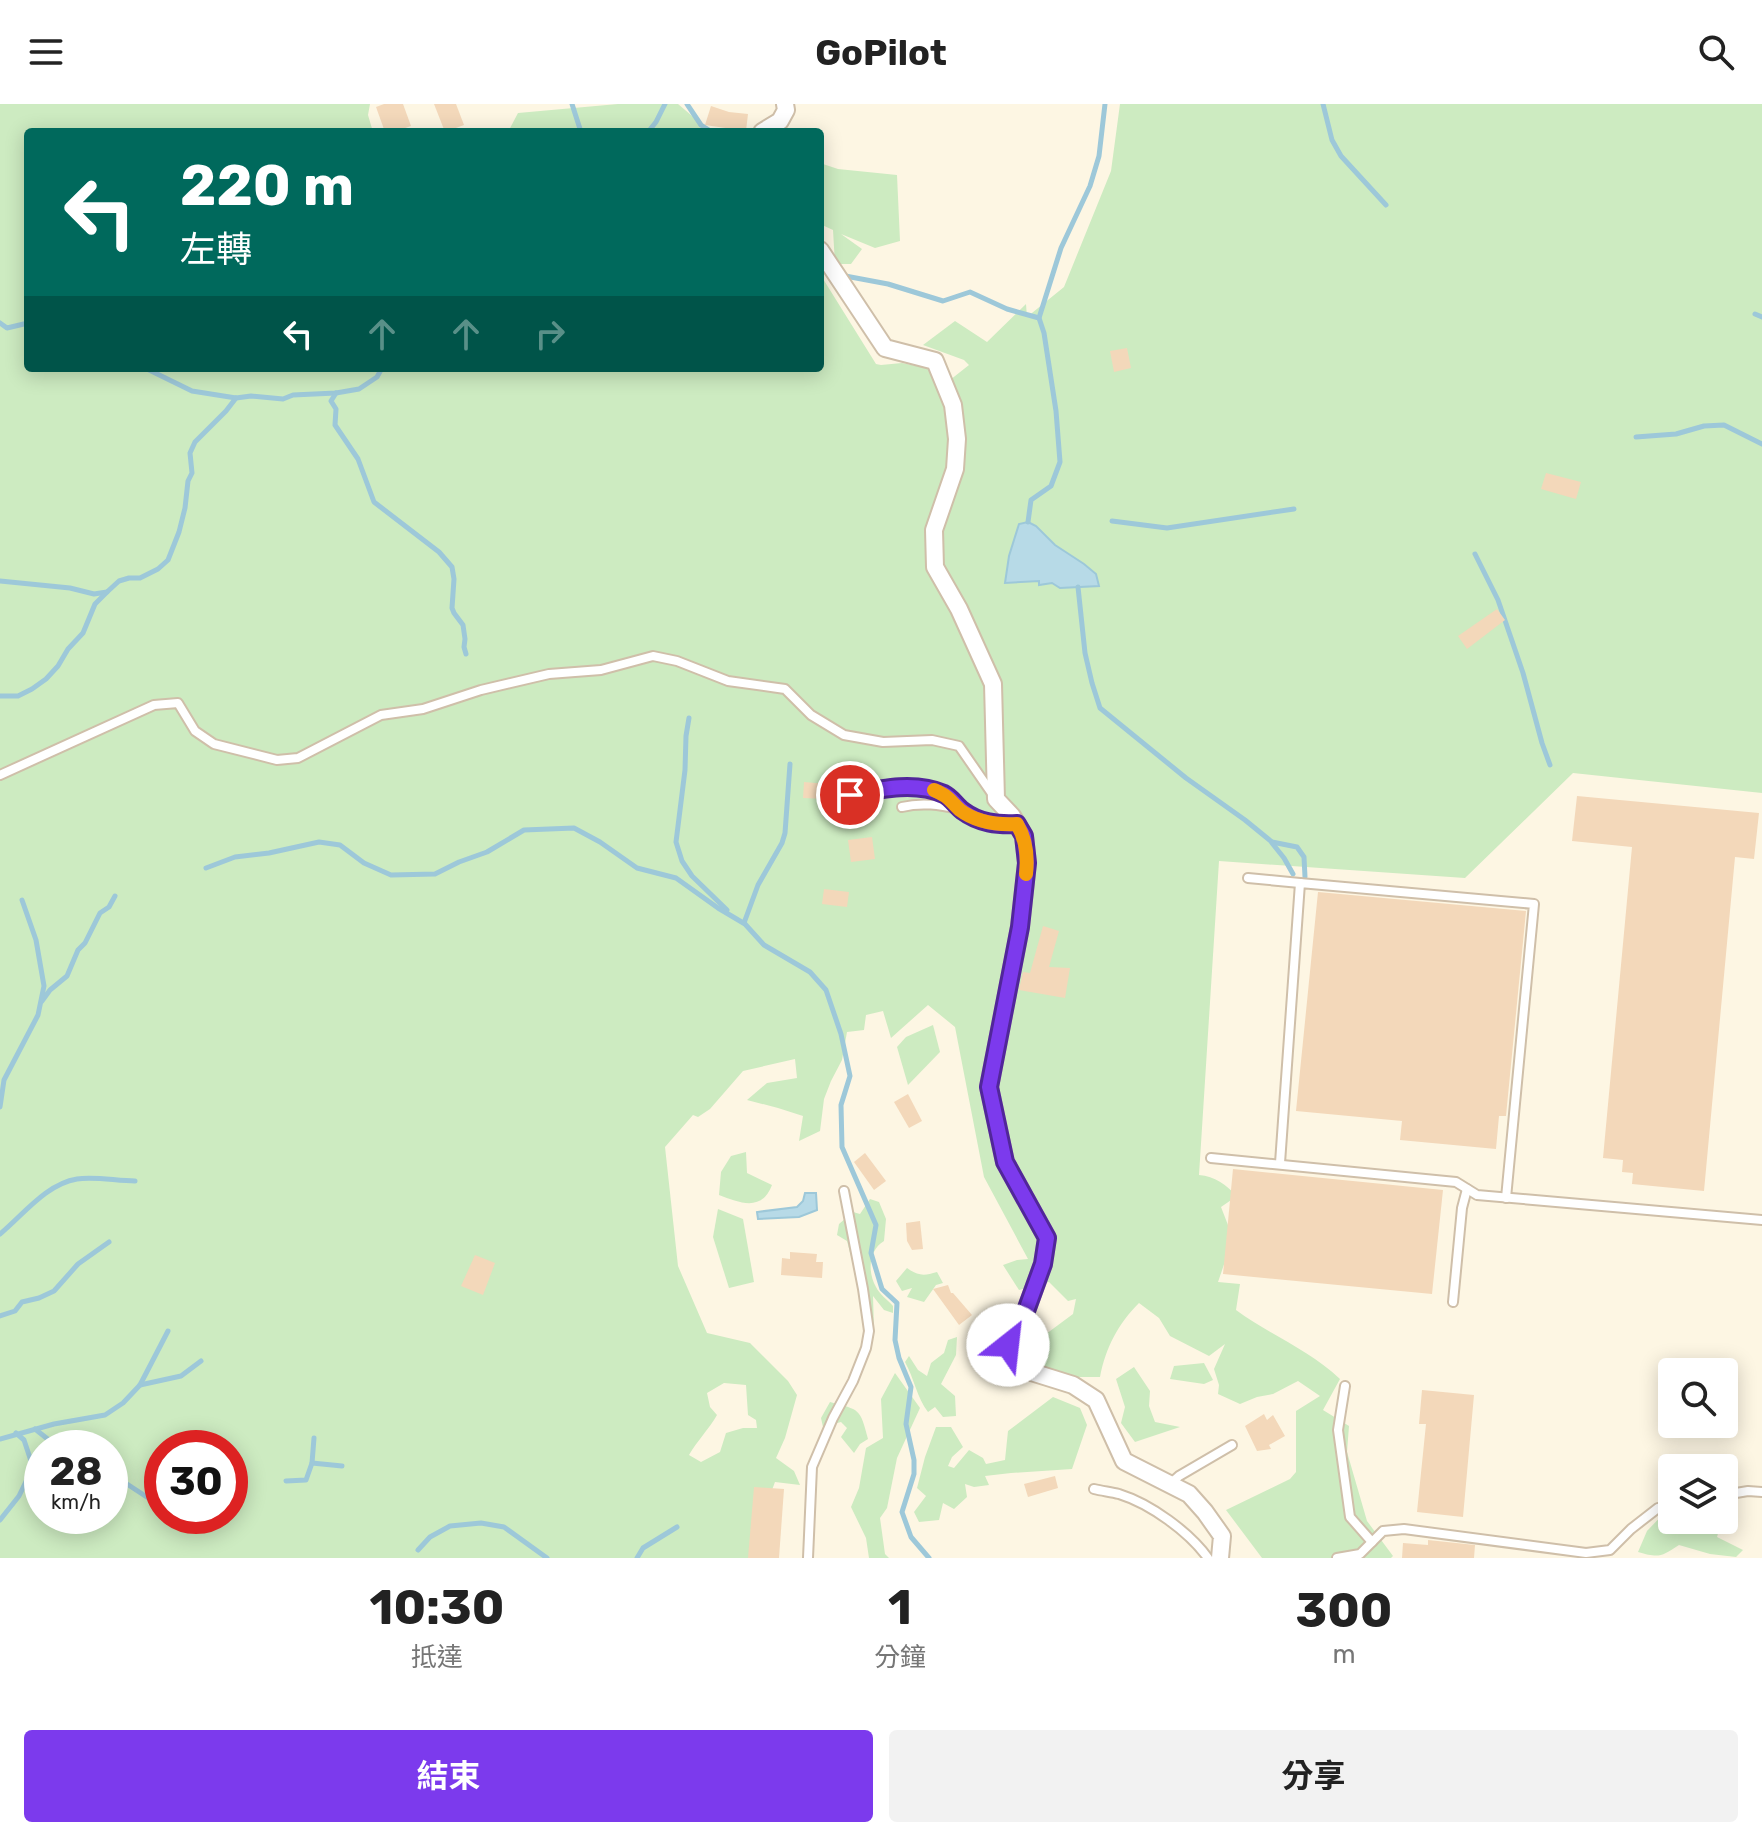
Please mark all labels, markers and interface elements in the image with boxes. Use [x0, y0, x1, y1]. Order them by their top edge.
icon: menu [24, 30, 68, 74]
icon: search [1694, 30, 1738, 74]
text: GoPilot [815, 31, 947, 74]
text: 220 m [180, 153, 354, 219]
icon: left [48, 160, 152, 264]
text: 左轉 [180, 228, 252, 271]
icon: left [276, 312, 320, 356]
icon: ahead [360, 312, 404, 356]
icon: ahead [444, 312, 488, 356]
icon: right [528, 312, 572, 356]
pin [816, 761, 884, 829]
icon: arrive [828, 773, 872, 817]
position arrow [966, 1303, 1050, 1387]
map controls [1658, 1358, 1738, 1534]
button: search [1658, 1358, 1738, 1438]
speed limit sign: 30 [144, 1430, 248, 1534]
text: 28 [49, 1448, 103, 1495]
button: layers [1658, 1454, 1738, 1534]
text: km/h [51, 1490, 101, 1514]
text: 10:30 [370, 1579, 504, 1636]
text: 1 [888, 1579, 912, 1636]
text: 300 [1296, 1582, 1392, 1639]
text: m [1332, 1639, 1356, 1670]
text: 抵達 [411, 1642, 463, 1673]
text: 分鐘 [874, 1642, 926, 1673]
button: 結束 [24, 1730, 873, 1822]
button: 分享 [889, 1730, 1738, 1822]

